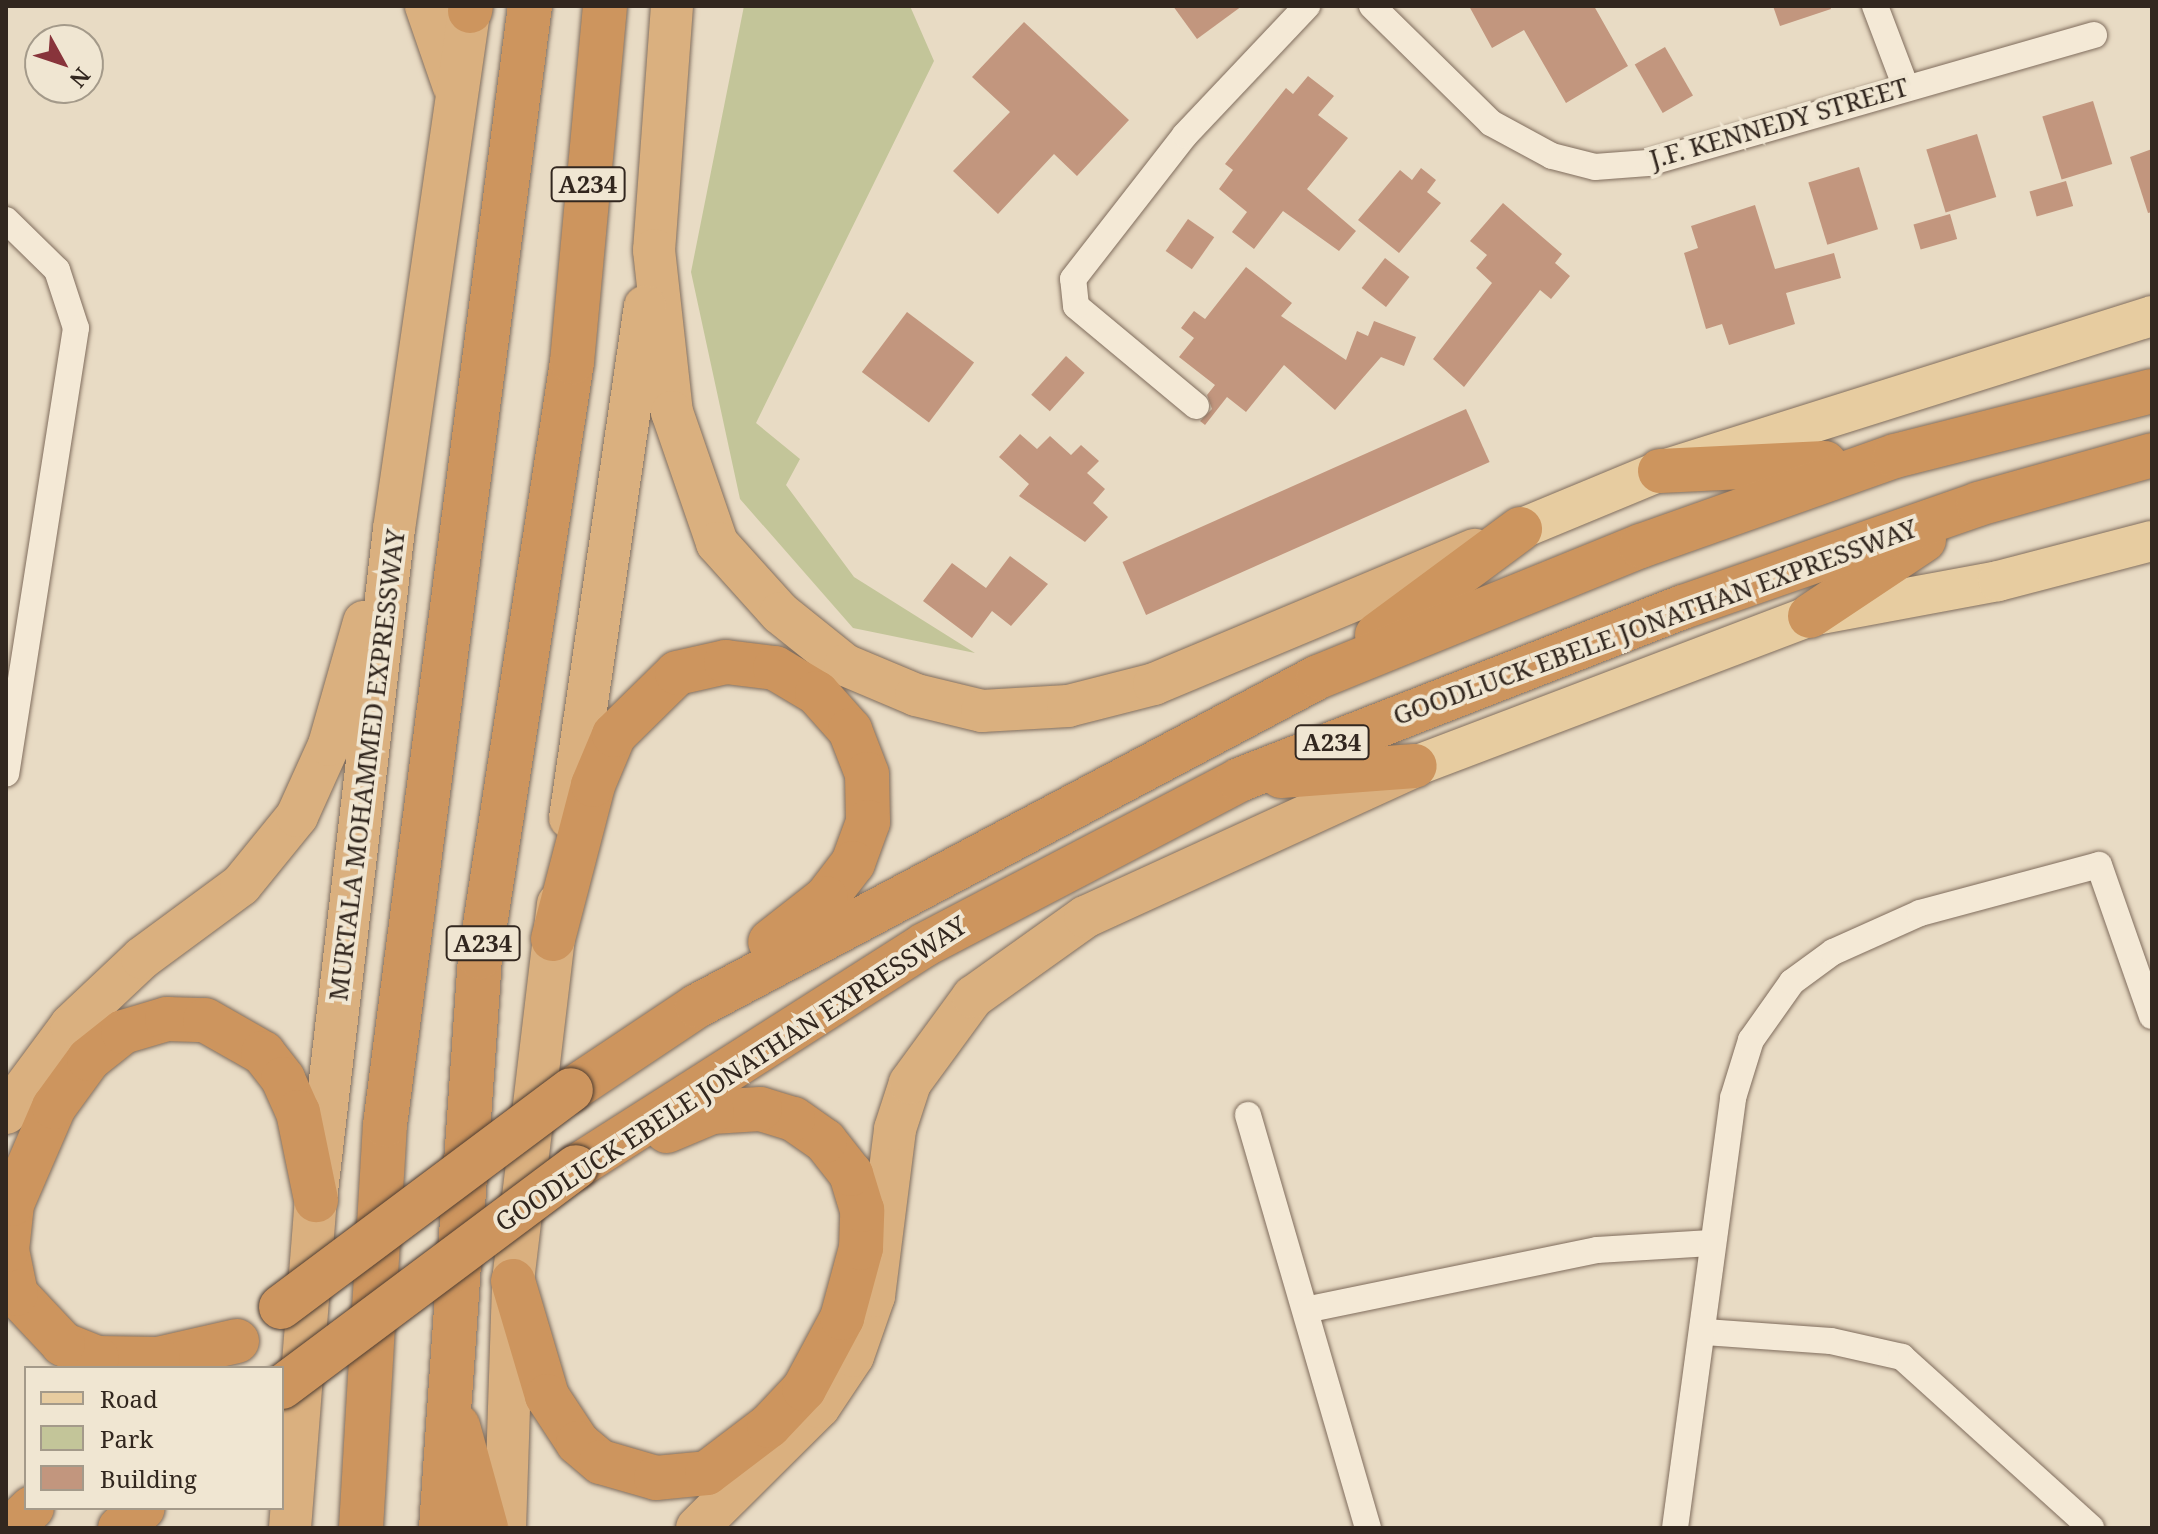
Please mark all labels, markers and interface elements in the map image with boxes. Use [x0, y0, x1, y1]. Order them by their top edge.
north arrow [24, 24, 104, 104]
text: N [64, 62, 98, 94]
street label: J.F. KENNEDY STREET [1646, 71, 1912, 175]
road number: A234 [550, 164, 626, 204]
street label: GOODLUCK EBELE JONATHAN EXPRESSWAY [1389, 512, 1921, 732]
street label: MURTALA MOHAMMED EXPRESSWAY [323, 527, 411, 1003]
road number: A234 [1294, 722, 1370, 762]
street label: GOODLUCK EBELE JONATHAN EXPRESSWAY [490, 910, 972, 1238]
road number: A234 [445, 923, 521, 963]
legend [24, 1366, 284, 1510]
text: Road [100, 1382, 158, 1415]
text: Park [100, 1422, 153, 1455]
text: Building [100, 1462, 197, 1495]

